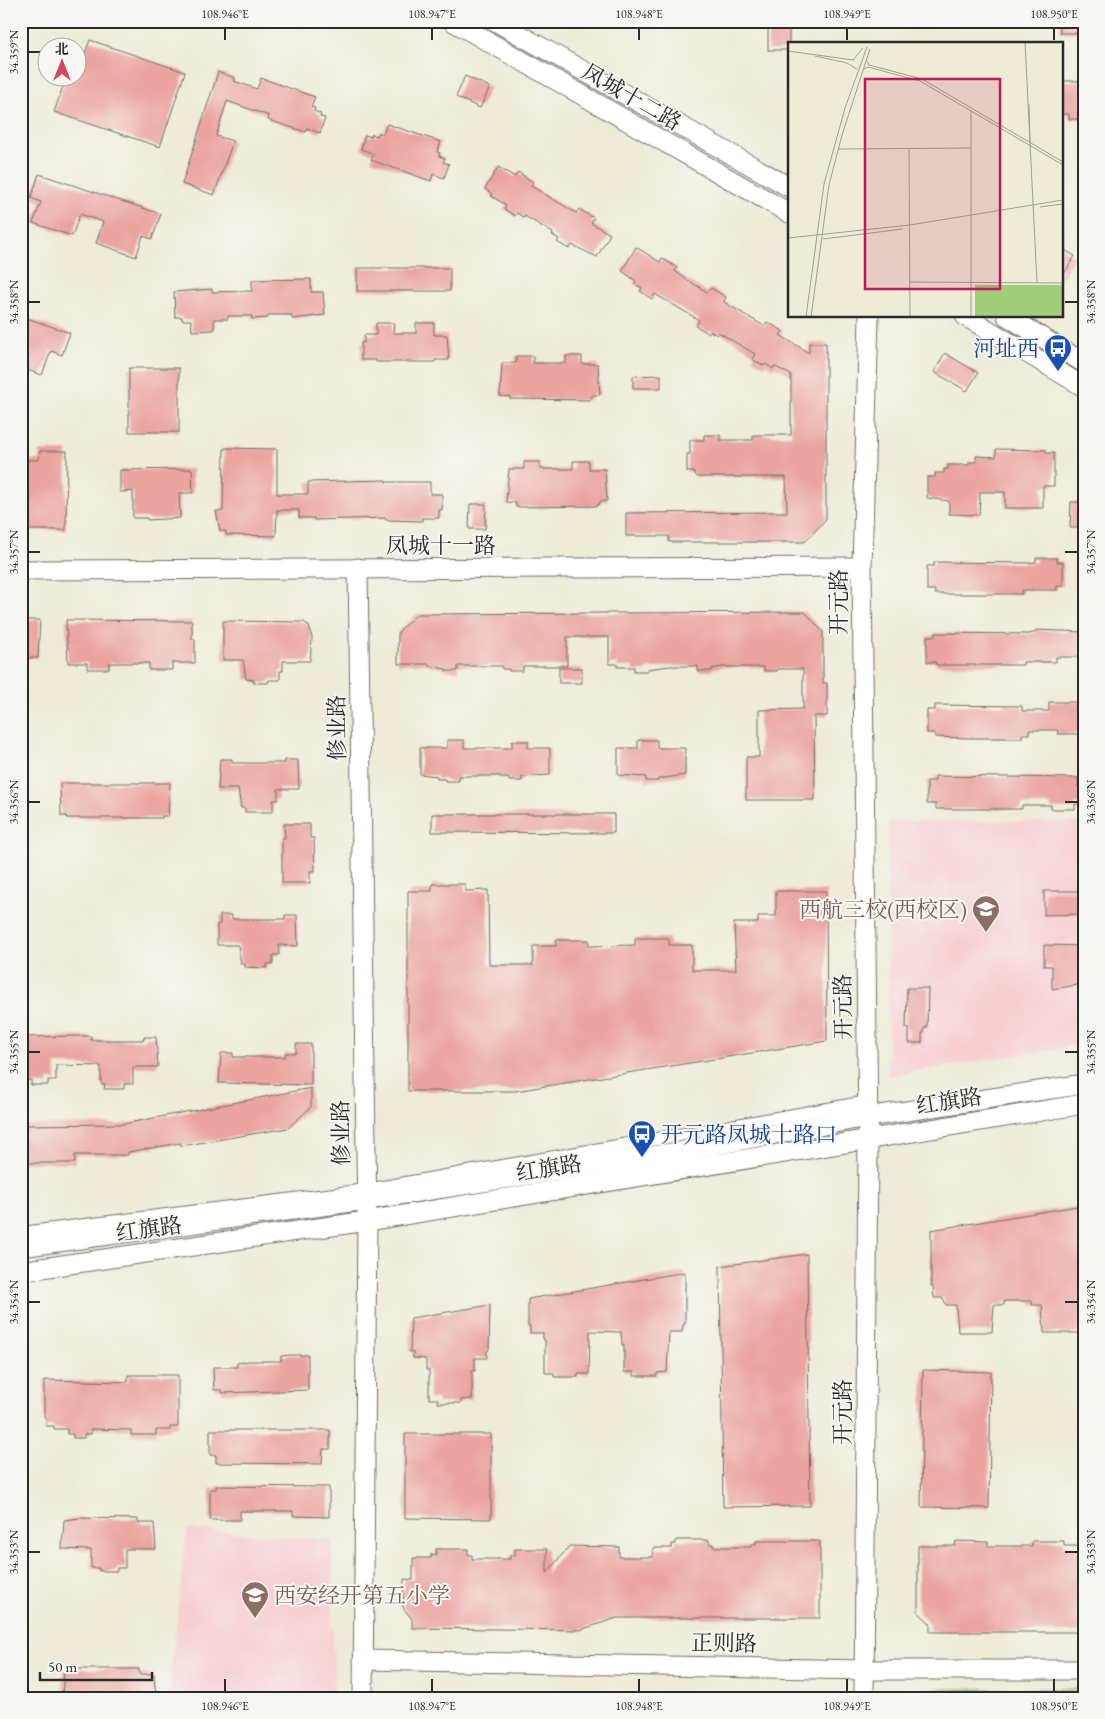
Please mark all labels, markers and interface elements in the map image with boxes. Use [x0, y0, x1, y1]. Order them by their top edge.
text: 108.946°E [201, 6, 249, 22]
text: 108.947°E [408, 6, 456, 22]
text: 108.948°E [615, 6, 663, 22]
text: 108.949°E [823, 6, 871, 22]
text: 108.950°E [1030, 6, 1078, 22]
text: 34.359°N [6, 29, 22, 74]
north arrow [38, 38, 88, 88]
text: 北 [55, 40, 69, 58]
inset map [788, 42, 1062, 318]
street label: 凤城十二路 [577, 57, 687, 137]
text: 34.358°N [6, 279, 22, 324]
text: 34.358°N [1083, 279, 1099, 324]
bus stop icon: 河址西 [1043, 333, 1073, 372]
place label: 河址西 [973, 334, 1039, 363]
text: 34.357°N [6, 529, 22, 574]
text: 34.357°N [1083, 529, 1099, 574]
street label: 凤城十一路 [386, 531, 496, 560]
street label: 开元路 [824, 569, 853, 635]
street label: 修业路 [322, 695, 352, 761]
text: 34.356°N [6, 779, 22, 824]
text: 34.356°N [1083, 779, 1099, 824]
school or university icon: 西航三校(西校区) [971, 894, 1001, 933]
place label: 西航三校(西校区) [799, 895, 967, 924]
street label: 开元路 [828, 974, 858, 1040]
text: 34.355°N [6, 1029, 22, 1074]
text: 34.355°N [1083, 1029, 1099, 1074]
street label: 红旗路 [914, 1082, 984, 1120]
street label: 修业路 [326, 1100, 356, 1166]
bus stop icon: 开元路凤城十路口 [627, 1119, 657, 1158]
place label: 开元路凤城十路口 [661, 1120, 837, 1149]
street label: 红旗路 [514, 1149, 584, 1187]
street label: 红旗路 [114, 1210, 184, 1248]
text: 34.354°N [6, 1279, 22, 1324]
text: 34.354°N [1083, 1279, 1099, 1324]
street label: 开元路 [828, 1379, 857, 1445]
text: 34.353°N [6, 1529, 22, 1574]
text: 34.353°N [1083, 1529, 1099, 1574]
school or university icon: 西安经开第五小学 [240, 1580, 270, 1619]
place label: 西安经开第五小学 [274, 1581, 450, 1610]
street label: 正则路 [691, 1628, 757, 1658]
scale bar [40, 1649, 152, 1681]
text: 50 m [48, 1657, 77, 1676]
text: 108.946°E [201, 1698, 249, 1714]
text: 108.947°E [408, 1698, 456, 1714]
text: 108.948°E [615, 1698, 663, 1714]
text: 108.949°E [823, 1698, 871, 1714]
text: 108.950°E [1030, 1698, 1078, 1714]

